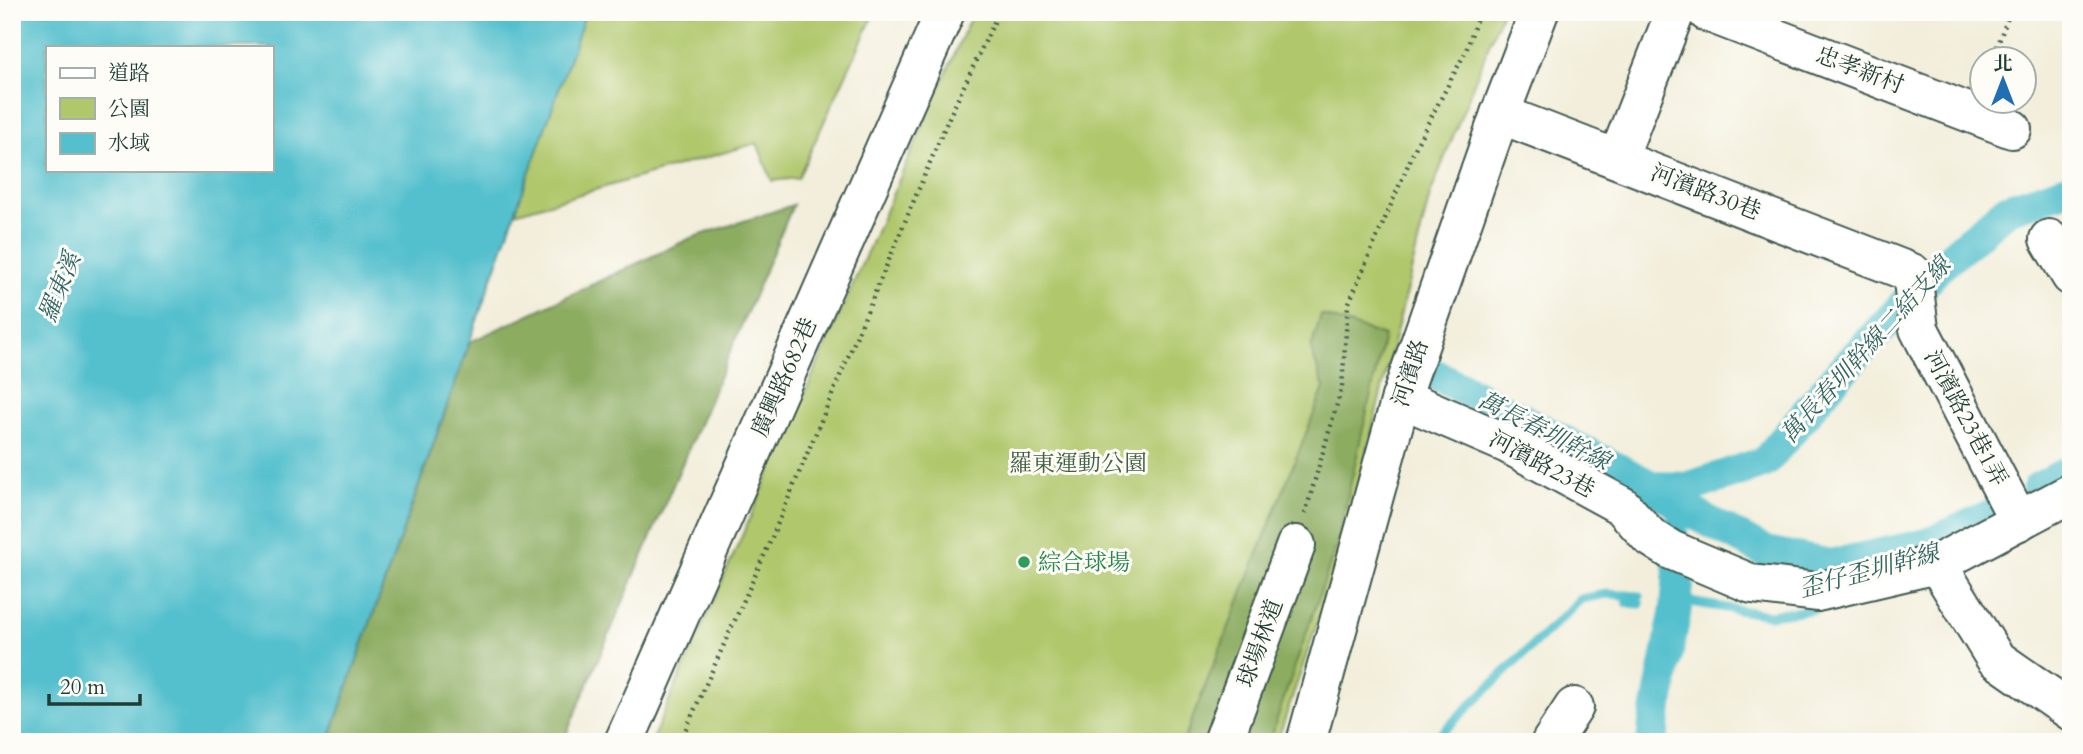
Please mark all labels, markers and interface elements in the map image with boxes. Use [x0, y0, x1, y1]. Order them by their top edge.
street label: 忠孝新村 [1812, 39, 1908, 101]
legend [46, 46, 273, 172]
north arrow [1968, 46, 2038, 116]
text: 北 [1993, 51, 2013, 77]
text: 道路 [108, 59, 150, 88]
text: 公園 [108, 95, 150, 124]
text: 水域 [108, 129, 150, 158]
street label: 河濱路30巷 [1647, 157, 1765, 227]
water label: 羅東溪 [31, 245, 90, 327]
water label: 萬長春圳幹線二結支線 [1773, 248, 1961, 450]
street label: 廣興路682巷 [744, 313, 824, 441]
street label: 河濱路 [1385, 335, 1435, 411]
street label: 河濱路23巷1弄 [1917, 344, 2015, 492]
water label: 萬長春圳幹線 [1472, 384, 1618, 480]
street label: 河濱路23巷 [1484, 423, 1600, 505]
park label: 羅東運動公園 [1009, 448, 1147, 479]
water label: 歪仔歪圳幹線 [1795, 536, 1946, 606]
place label: 綜合球場 [1038, 547, 1130, 578]
marker: 綜合球場 [1016, 554, 1032, 570]
street label: 球場林道 [1230, 594, 1290, 692]
scale bar [49, 663, 140, 707]
text: 20 m [60, 673, 105, 702]

